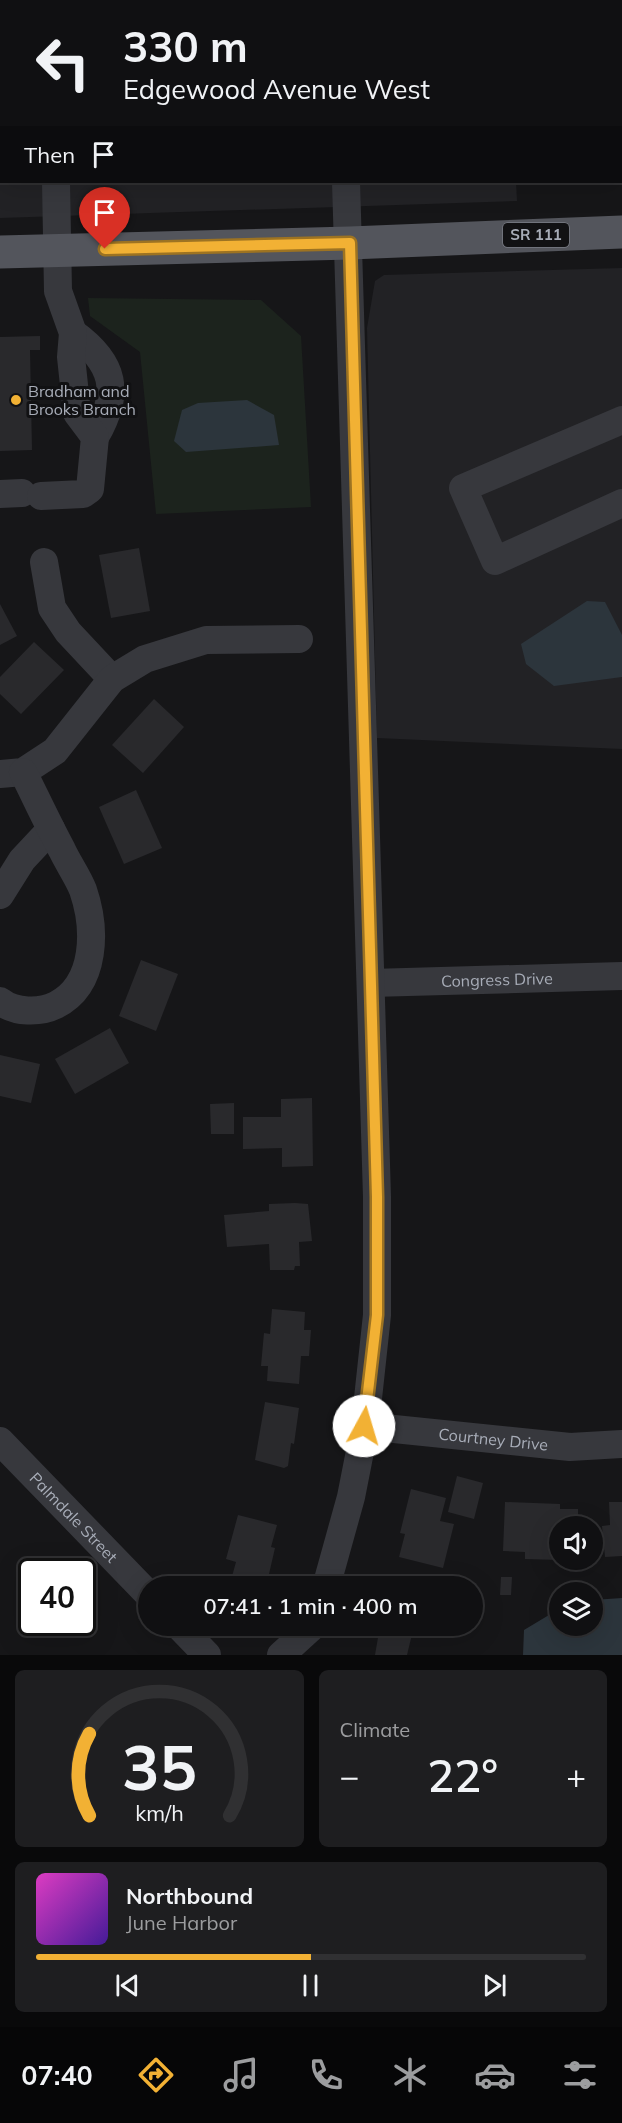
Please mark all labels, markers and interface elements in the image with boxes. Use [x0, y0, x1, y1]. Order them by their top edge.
text: 330 m [123, 20, 248, 73]
icon: left [24, 24, 102, 102]
text: Edgewood Avenue West [123, 72, 430, 106]
icon: arrive [87, 138, 120, 171]
text: Then [24, 141, 75, 169]
pin [79, 187, 130, 249]
icon: arrive [88, 196, 121, 229]
road number: SR 111 [503, 223, 569, 247]
place label: Bradham and Brooks Branch [28, 381, 136, 419]
marker: Bradham and Brooks Branch [9, 393, 23, 407]
street label: Congress Drive [441, 968, 553, 991]
position arrow [332, 1394, 396, 1458]
street label: Courtney Drive [438, 1424, 549, 1455]
street label: Palmdale Street [26, 1468, 122, 1567]
map controls [549, 1516, 603, 1636]
button: sound [549, 1516, 603, 1570]
speed limit sign: 40 [18, 1558, 96, 1636]
button: layers [549, 1582, 603, 1636]
text: 07:41 · 1 min · 400 m [203, 1592, 418, 1620]
text: Climate [340, 1717, 410, 1742]
text: 35 [122, 1727, 197, 1806]
text: 22° [427, 1747, 498, 1803]
text: − [340, 1755, 359, 1796]
text: + [566, 1755, 586, 1796]
text: km/h [135, 1799, 183, 1826]
text: Northbound [126, 1882, 253, 1910]
text: June Harbor [126, 1910, 237, 1935]
icon: previous [111, 1969, 144, 2002]
icon: pause [294, 1969, 327, 2002]
icon: next [478, 1969, 511, 2002]
icon: directions [135, 2054, 177, 2096]
icon: music [220, 2054, 262, 2096]
icon: phone [305, 2054, 347, 2096]
icon: climate [389, 2054, 431, 2096]
icon: car [474, 2054, 516, 2096]
icon: filters [559, 2054, 601, 2096]
text: 07:40 [21, 2058, 93, 2092]

